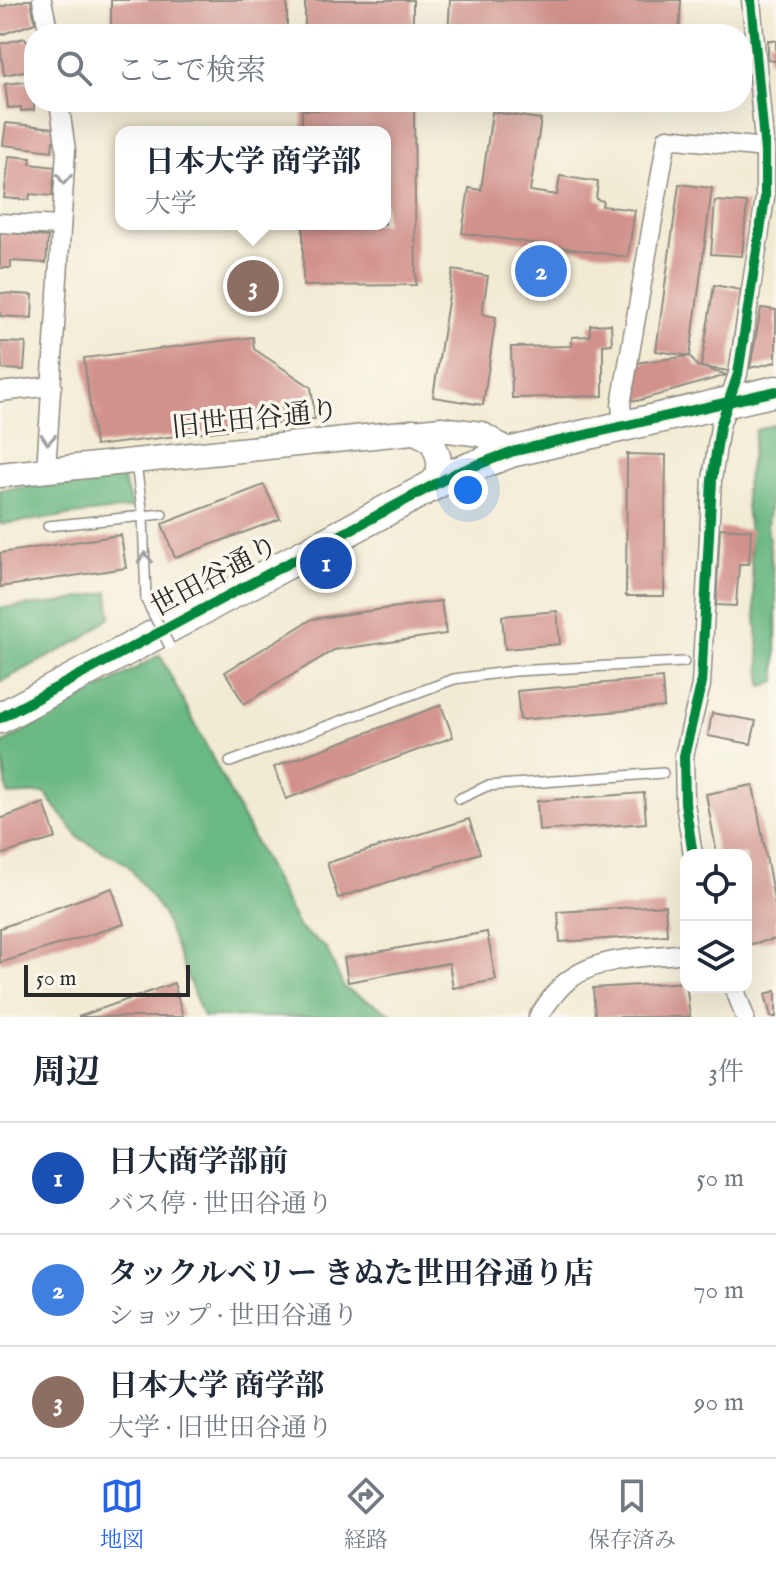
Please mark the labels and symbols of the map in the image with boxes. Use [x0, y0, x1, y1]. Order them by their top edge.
one-way arrow [56, 173, 73, 186]
pin: 2 [515, 241, 567, 301]
pin: 3 [227, 256, 279, 316]
street label: 旧世田谷通り [170, 394, 341, 447]
one-way arrow [40, 433, 57, 446]
your location [448, 470, 488, 510]
street label: 世田谷通り [145, 529, 285, 626]
pin: 1 [300, 533, 352, 593]
one-way arrow [136, 551, 153, 564]
scale bar [24, 961, 190, 997]

